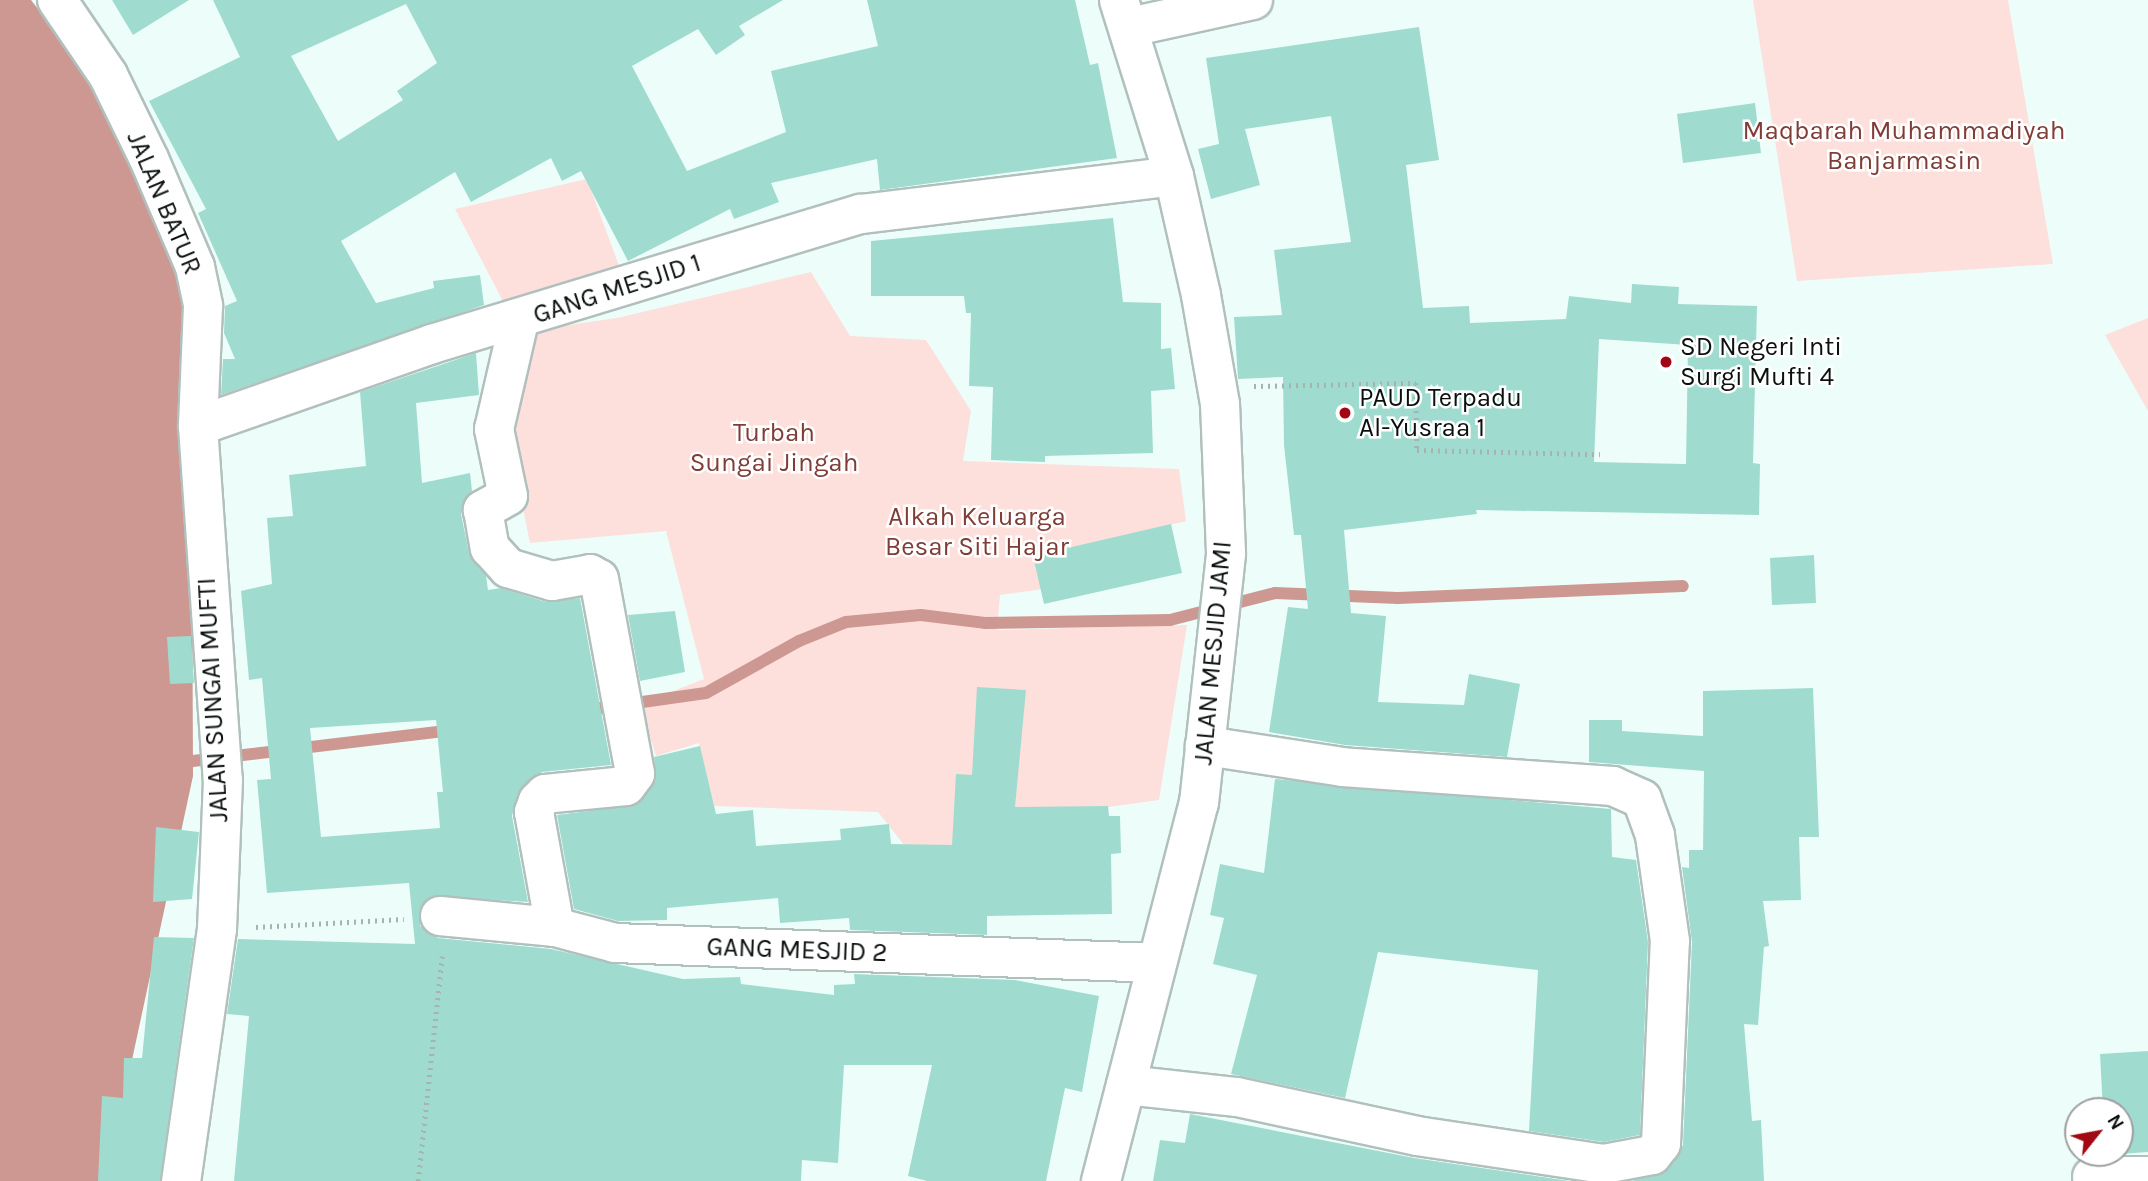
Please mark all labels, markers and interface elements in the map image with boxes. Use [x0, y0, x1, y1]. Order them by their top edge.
park label: Maqbarah Muhammadiyah Banjarmasin [1743, 115, 2065, 176]
street label: JALAN BATUR [120, 127, 208, 279]
street label: GANG MESJID 1 [529, 247, 705, 331]
place label: SD Negeri Inti Surgi Mufti 4 [1680, 331, 1842, 392]
marker: SD Negeri Inti Surgi Mufti 4 [1658, 354, 1674, 370]
place label: PAUD Terpadu Al-Yusraa 1 [1359, 382, 1522, 444]
marker: PAUD Terpadu Al-Yusraa 1 [1337, 405, 1353, 421]
park label: Turbah Sungai Jingah [690, 417, 858, 478]
park label: Alkah Keluarga Besar Siti Hajar [885, 501, 1069, 562]
street label: JALAN MESJID JAMI [1188, 540, 1238, 766]
street label: JALAN SUNGAI MUFTI [191, 577, 235, 823]
street label: GANG MESJID 2 [706, 931, 888, 969]
north arrow [2064, 1097, 2134, 1167]
text: N [2102, 1111, 2128, 1134]

